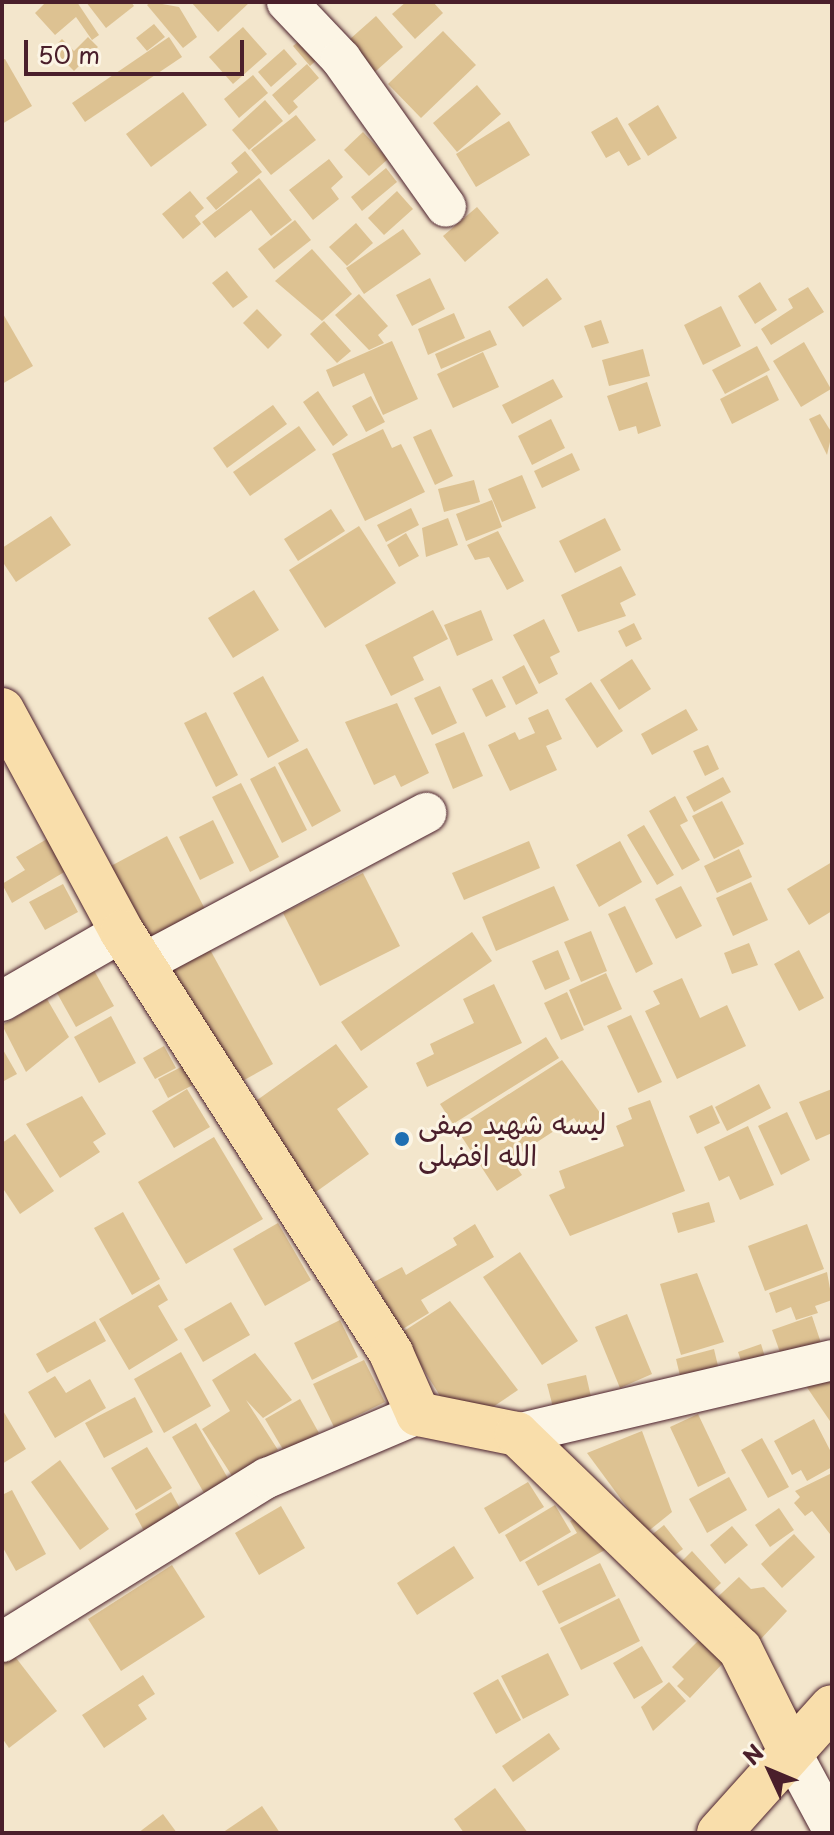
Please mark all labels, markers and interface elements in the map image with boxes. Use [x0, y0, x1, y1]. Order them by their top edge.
scale bar [28, 24, 248, 74]
text: 50 m [38, 36, 100, 72]
place label: لیسه شهید صفی الله افضلی [418, 1106, 606, 1172]
marker: لیسه شهید صفی الله افضلی [393, 1130, 411, 1148]
north arrow [730, 1731, 810, 1811]
text: N [734, 1736, 770, 1772]

